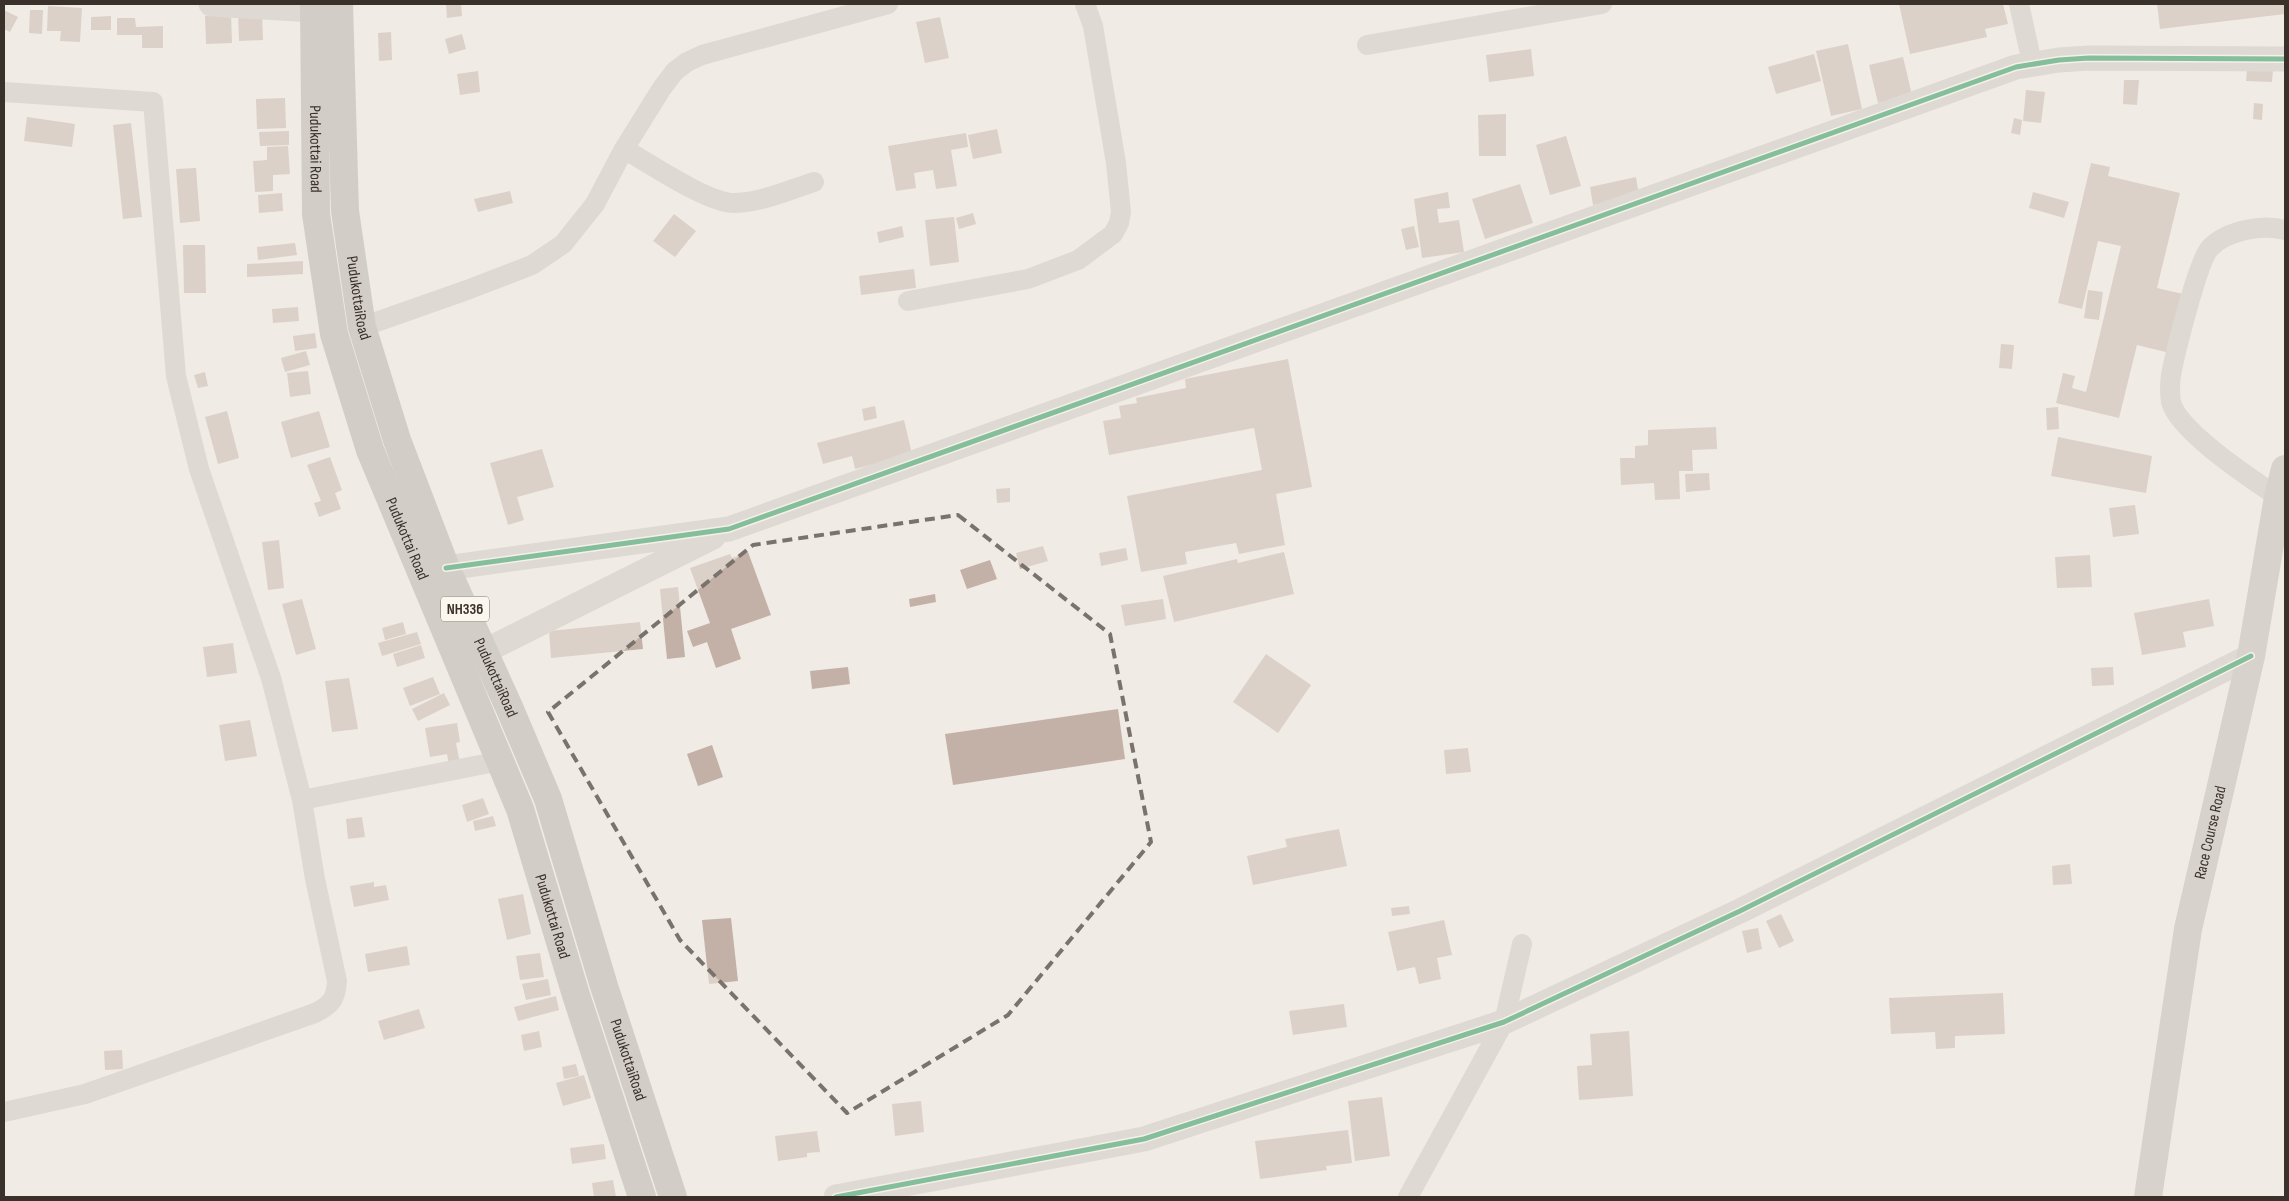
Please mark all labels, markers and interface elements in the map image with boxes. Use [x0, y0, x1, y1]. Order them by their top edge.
street label: Pudukottai Road [305, 105, 325, 193]
street label: PudukottaiRoad [342, 255, 375, 342]
street label: Pudukottai Road [381, 495, 433, 583]
road number: NH336 [441, 596, 489, 622]
street label: PudukottaiRoad [469, 635, 522, 720]
street label: Race Course Road [2190, 784, 2230, 881]
street label: Pudukottai Road [531, 872, 574, 961]
street label: PudukottaiRoad [606, 1016, 650, 1103]

